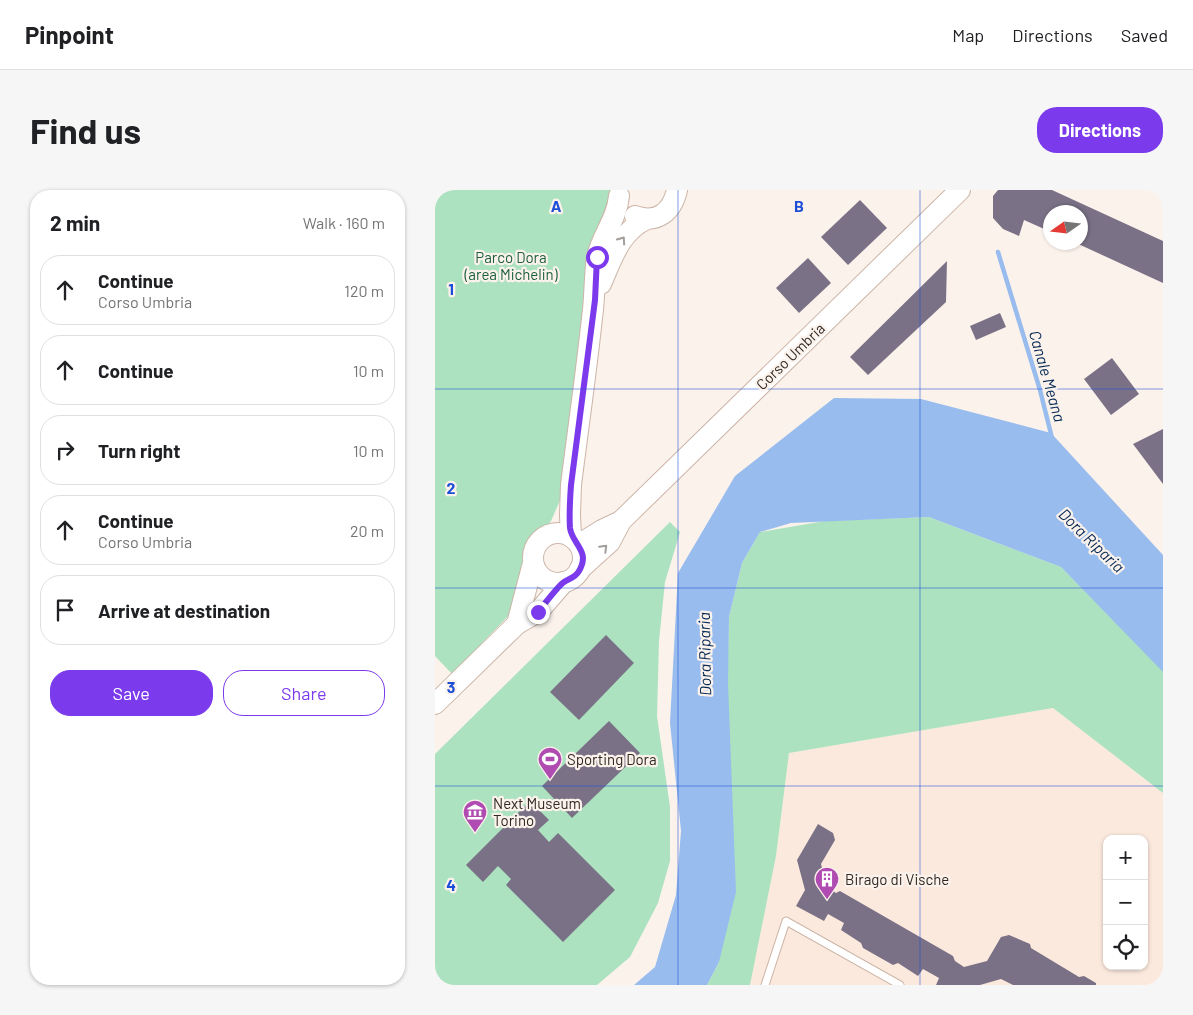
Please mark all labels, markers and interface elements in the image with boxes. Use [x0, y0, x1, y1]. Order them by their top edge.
text: Pinpoint [25, 20, 114, 49]
text: Map [952, 24, 984, 46]
text: Directions [1012, 24, 1093, 46]
text: Saved [1121, 24, 1168, 46]
button: Directions [1037, 107, 1163, 153]
text: Find us [30, 109, 141, 151]
text: A [551, 196, 562, 215]
text: B [794, 196, 804, 215]
north arrow [1043, 205, 1088, 250]
text: 2 min [50, 210, 100, 235]
text: Walk · 160 m [303, 213, 385, 232]
one-way arrow [616, 236, 625, 246]
route start [586, 246, 609, 269]
park label: Parco Dora (area Michelin) [463, 248, 558, 283]
text: Continue [98, 269, 174, 292]
icon: ahead [51, 276, 79, 304]
text: 1 [448, 279, 454, 298]
text: 120 m [344, 281, 384, 300]
text: Corso Umbria [98, 292, 192, 311]
street label: Corso Umbria [752, 319, 828, 393]
water label: Canale Meana [1026, 328, 1070, 424]
icon: ahead [51, 356, 79, 384]
text: Continue [98, 359, 174, 382]
text: 10 m [353, 361, 384, 380]
icon: right [51, 436, 79, 464]
text: Turn right [98, 439, 180, 462]
text: 10 m [353, 441, 384, 460]
text: 2 [447, 478, 456, 497]
water label: Dora Riparia [1055, 504, 1129, 576]
text: Continue [98, 509, 174, 532]
icon: ahead [51, 516, 79, 544]
text: 20 m [350, 521, 384, 540]
text: Corso Umbria [98, 532, 192, 551]
one-way arrow [598, 545, 607, 554]
icon: arrive [51, 596, 79, 624]
text: Arrive at destination [98, 599, 270, 622]
route end [527, 601, 550, 624]
water label: Dora Riparia [694, 612, 714, 696]
button: Save [50, 670, 213, 716]
button: Share [223, 670, 385, 716]
text: 3 [447, 677, 455, 696]
sports icon: Sporting Dora [537, 746, 563, 780]
place label: Sporting Dora [567, 750, 657, 768]
place label: Next Museum Torino [493, 794, 581, 829]
museum icon: Next Museum Torino [462, 799, 488, 833]
map controls [1103, 835, 1148, 970]
button: + [1103, 835, 1148, 880]
building icon: Birago di Vische [814, 866, 840, 900]
place label: Birago di Vische [845, 870, 949, 888]
text: 4 [446, 875, 456, 894]
button: − [1103, 880, 1148, 925]
button: locate [1103, 925, 1148, 970]

